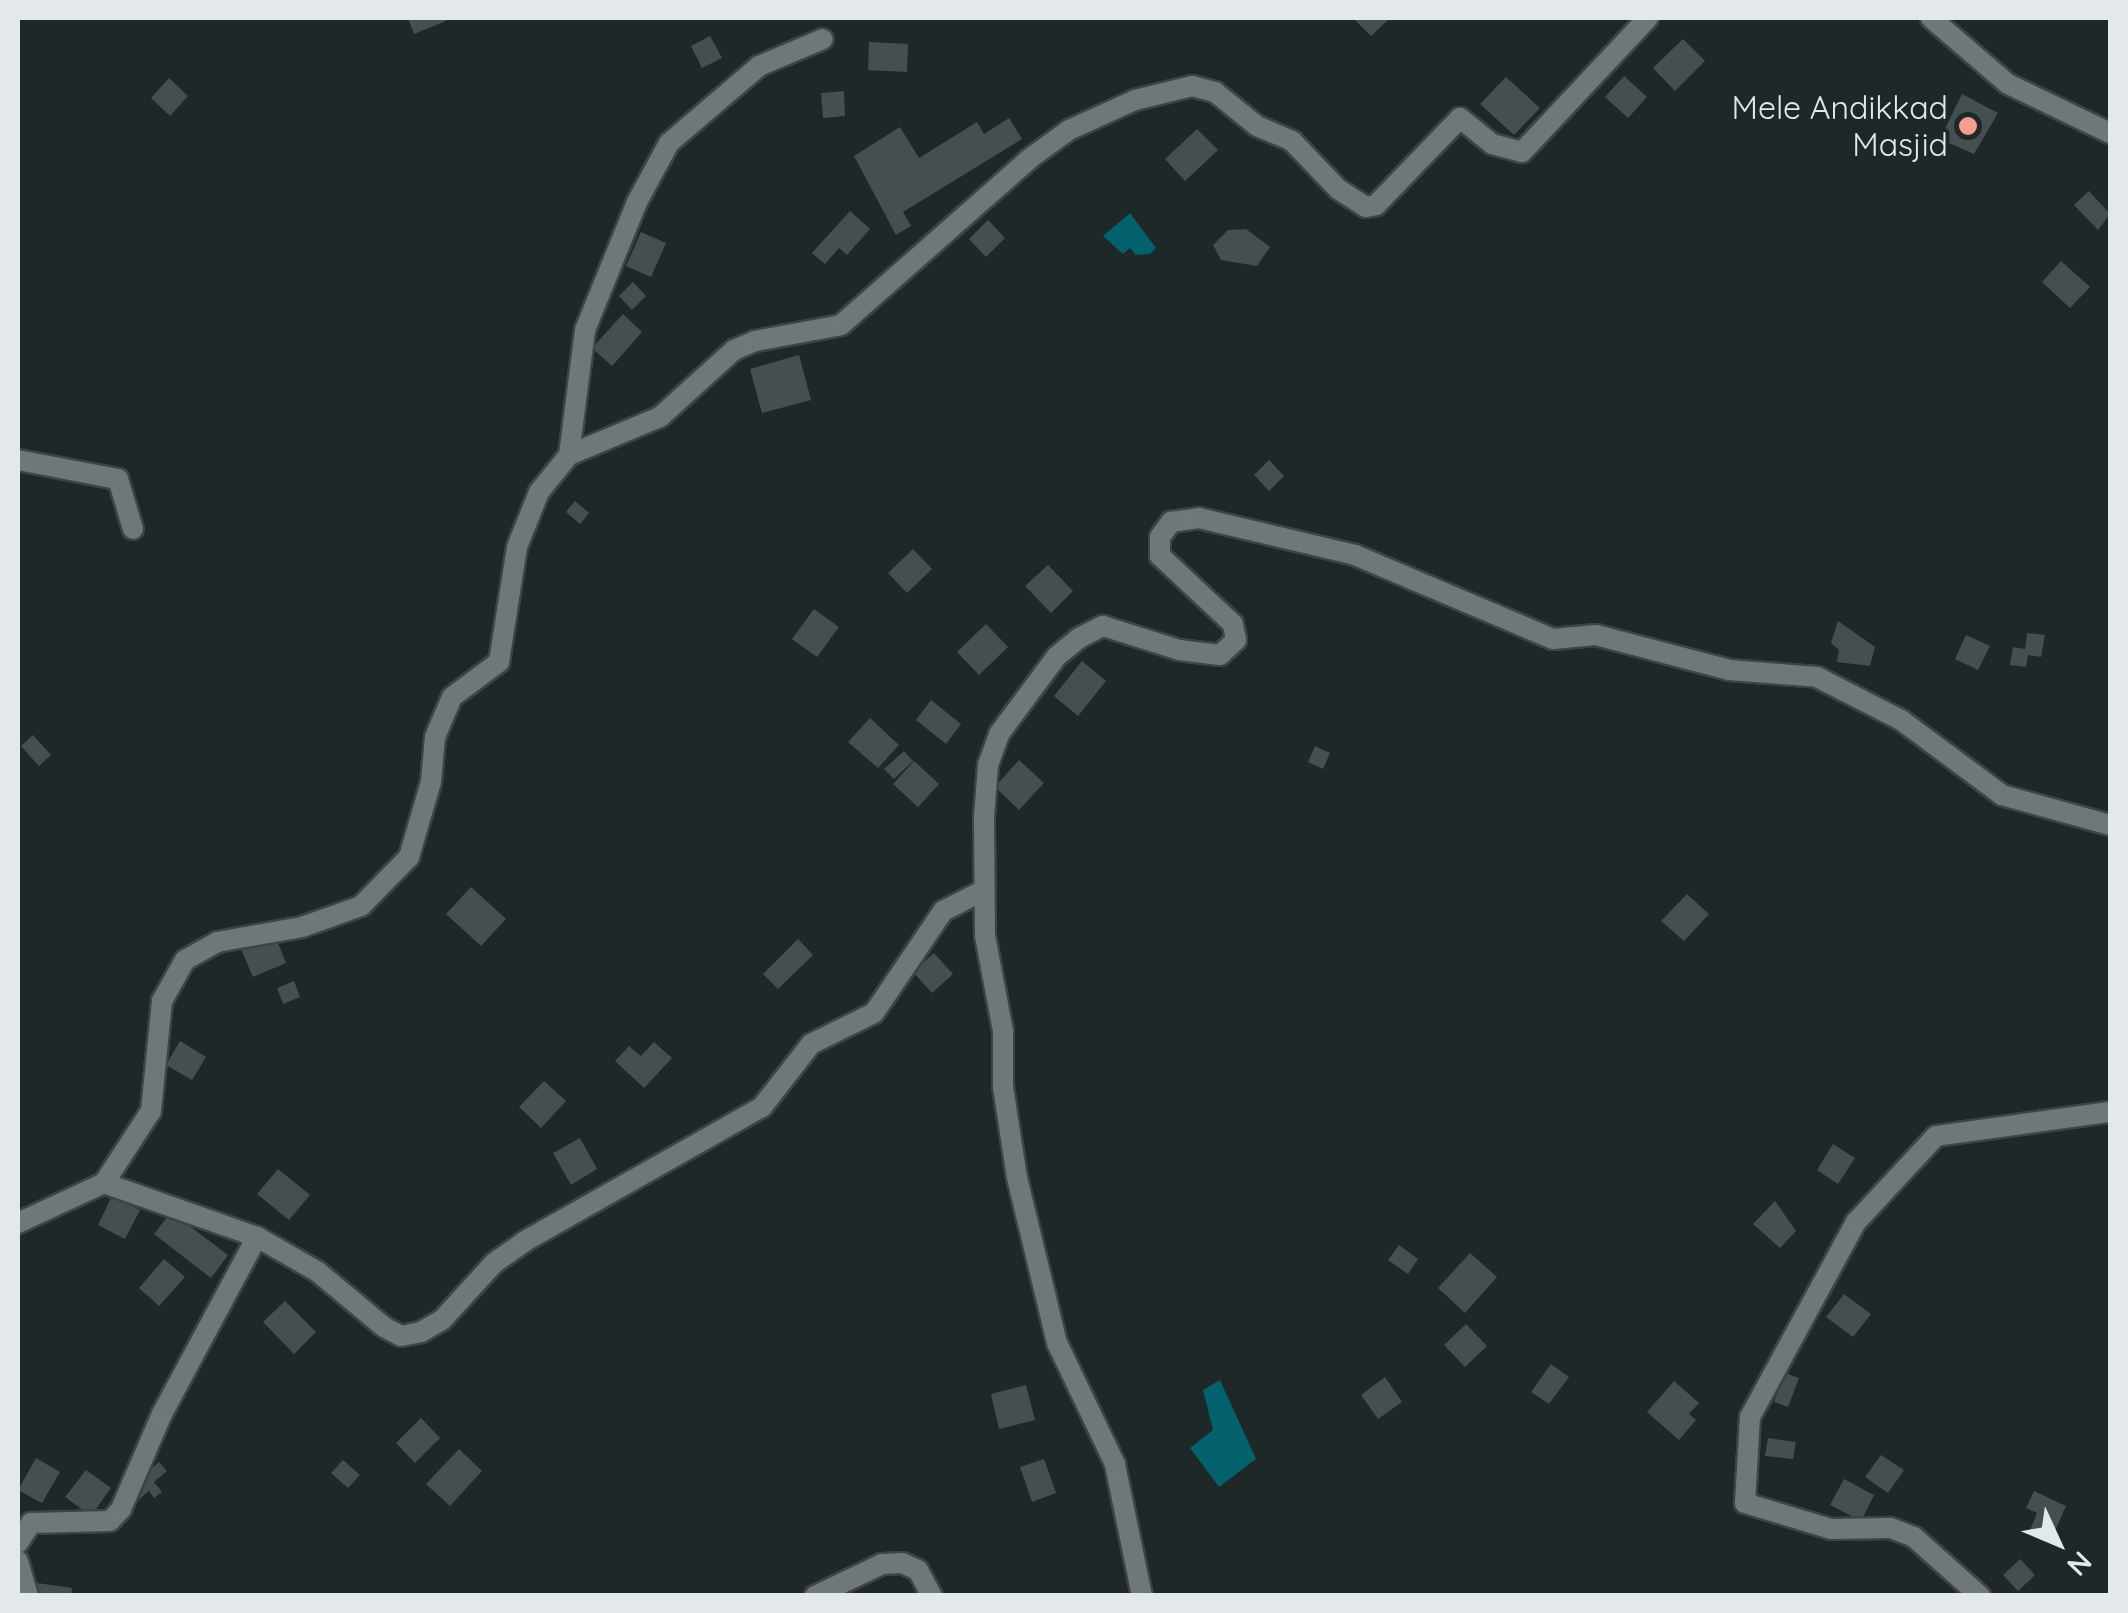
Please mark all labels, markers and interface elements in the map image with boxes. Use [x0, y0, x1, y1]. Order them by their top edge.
place label: Mele Andikkad Masjid [1731, 89, 1948, 164]
marker: Mele Andikkad Masjid [1957, 115, 1979, 137]
north arrow [2008, 1493, 2108, 1593]
text: N [2060, 1545, 2100, 1584]

